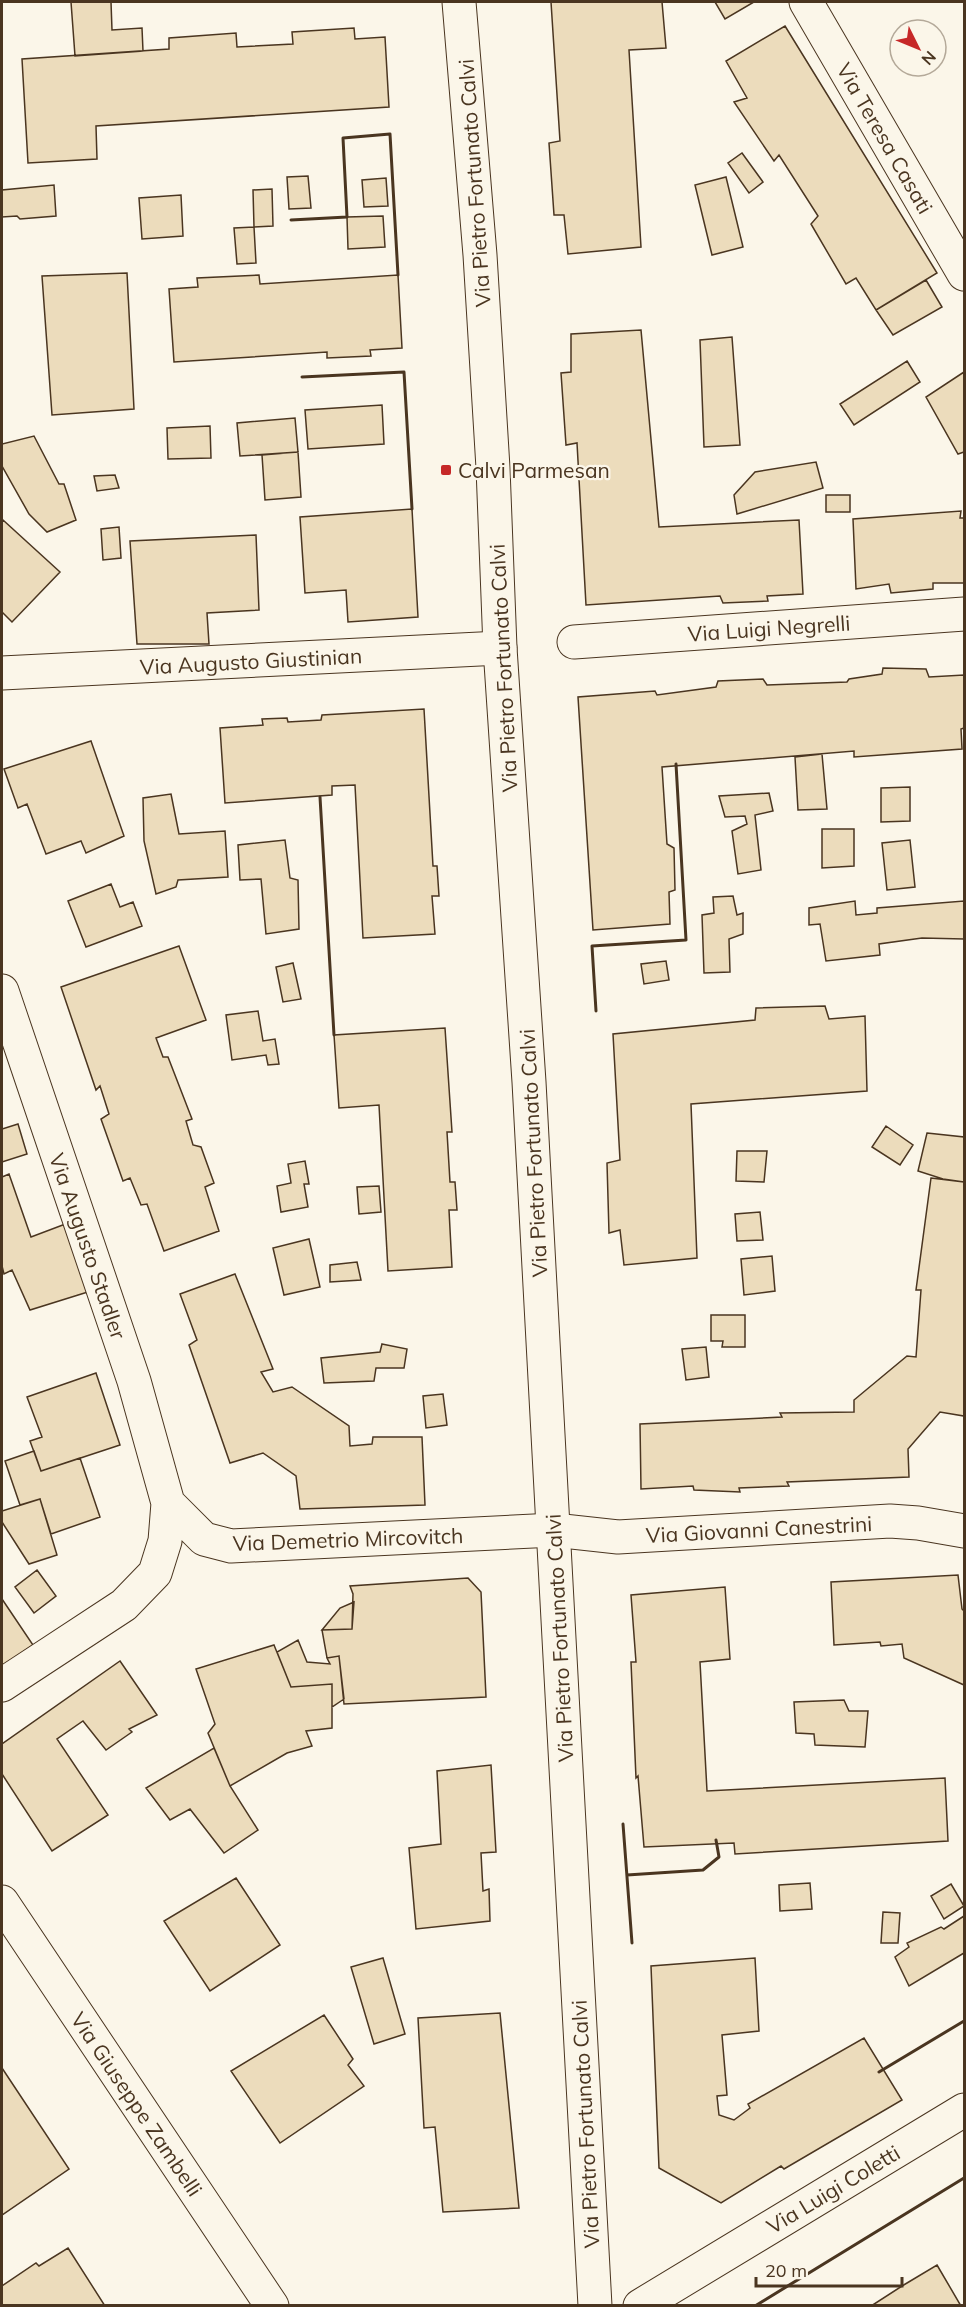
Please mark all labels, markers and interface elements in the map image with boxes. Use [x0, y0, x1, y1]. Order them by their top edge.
north arrow [888, 18, 948, 78]
text: N [918, 47, 940, 69]
street label: Via Pietro Fortunato Calvi [452, 58, 496, 308]
street label: Via Teresa Casati [831, 58, 939, 218]
place label: Calvi Parmesan [458, 457, 610, 483]
marker: Calvi Parmesan [439, 463, 453, 477]
street label: Via Pietro Fortunato Calvi [484, 543, 522, 793]
street label: Via Luigi Negrelli [687, 609, 851, 647]
street label: Via Augusto Giustinian [139, 642, 363, 680]
street label: Via Pietro Fortunato Calvi [514, 1028, 552, 1278]
street label: Via Augusto Stadler [44, 1150, 132, 1343]
street label: Via Giovanni Canestrini [645, 1510, 873, 1548]
street label: Via Pietro Fortunato Calvi [540, 1513, 578, 1763]
street label: Via Demetrio Mircovitch [232, 1522, 464, 1556]
street label: Via Pietro Fortunato Calvi [566, 1999, 604, 2249]
street label: Via Giuseppe Zambelli [66, 2007, 208, 2201]
street label: Via Luigi Coletti [762, 2139, 904, 2239]
scale bar [756, 2250, 902, 2288]
text: 20 m [765, 2259, 807, 2282]

